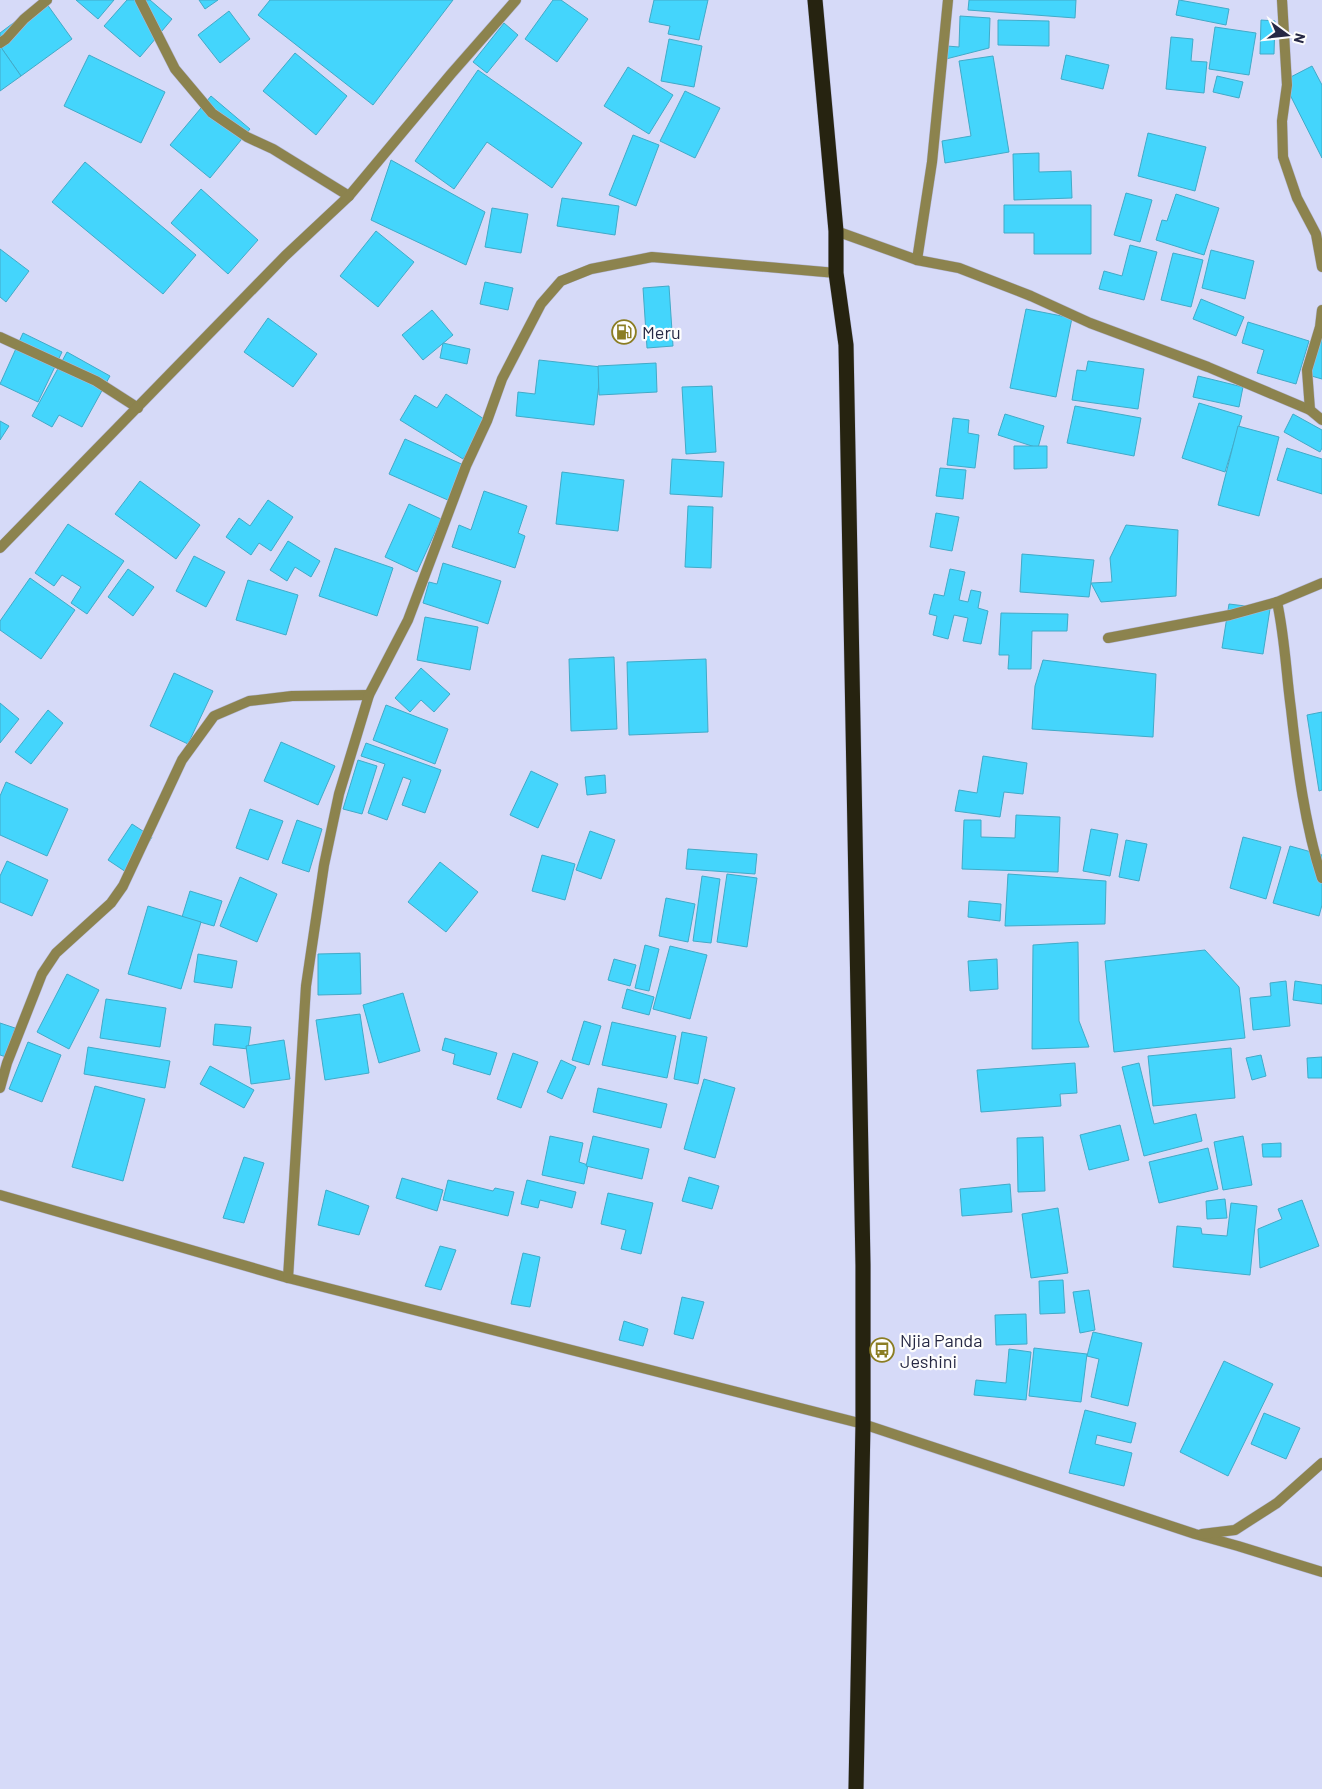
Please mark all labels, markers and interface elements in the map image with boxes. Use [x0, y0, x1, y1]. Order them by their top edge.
north arrow [1262, 10, 1312, 60]
text: N [1291, 32, 1309, 45]
fuel station icon: Meru [611, 319, 637, 345]
place label: Meru [642, 321, 681, 343]
place label: Njia Panda Jeshini [900, 1329, 982, 1372]
bus stop icon: Njia Panda Jeshini [869, 1337, 895, 1363]

